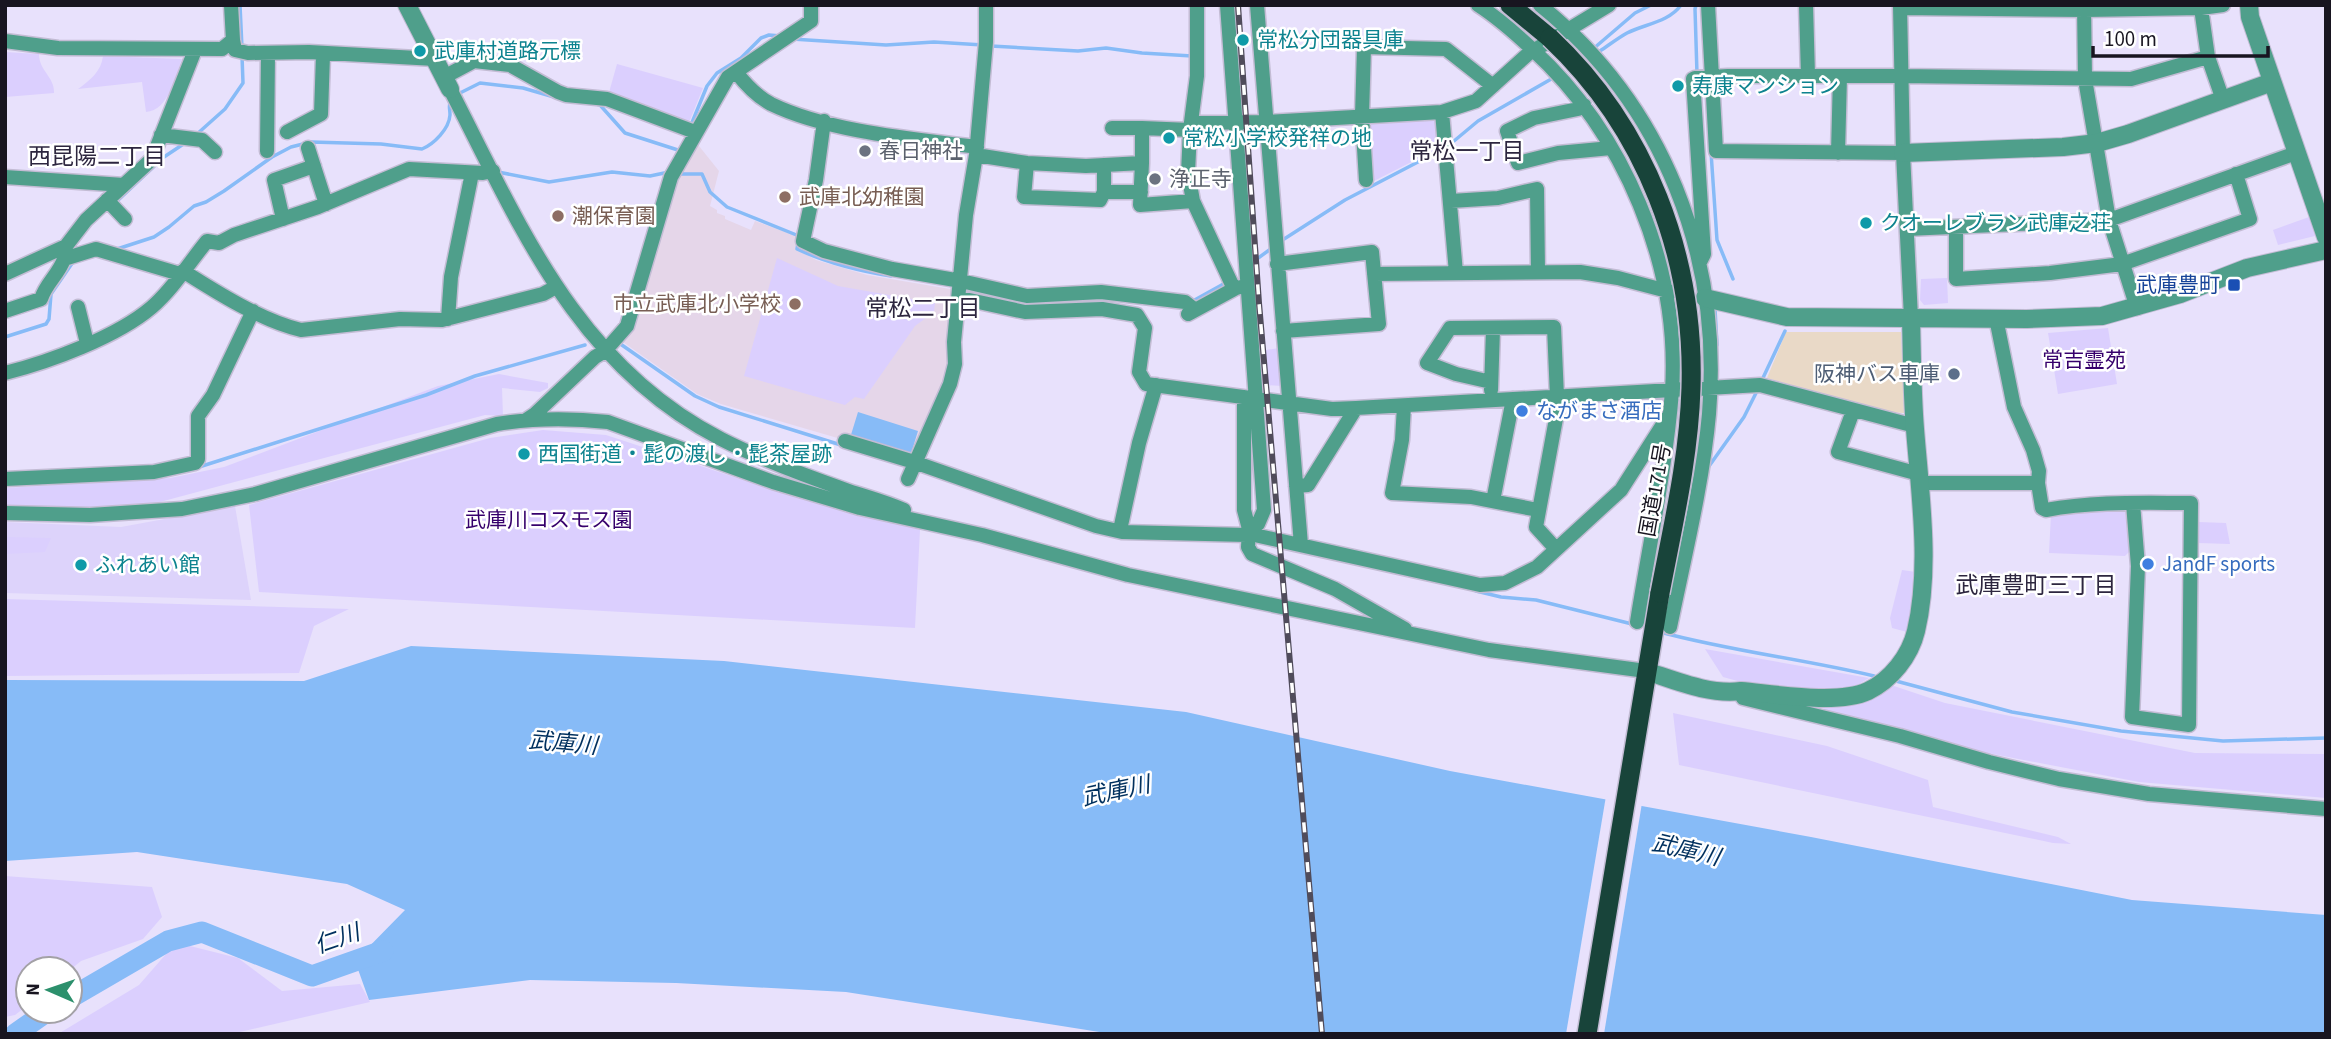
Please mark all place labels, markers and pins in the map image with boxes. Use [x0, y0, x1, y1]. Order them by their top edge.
place label: 常松分団器具庫 [1257, 25, 1404, 55]
marker: 常松分団器具庫 [1235, 32, 1251, 48]
place label: 武庫村道路元標 [434, 36, 581, 66]
marker: 武庫村道路元標 [412, 43, 428, 59]
place label: 寿康マンション [1692, 71, 1839, 101]
marker: 寿康マンション [1670, 78, 1686, 94]
place label: 常松小学校発祥の地 [1183, 123, 1372, 153]
marker: 常松小学校発祥の地 [1161, 130, 1177, 146]
place label: 春日神社 [879, 136, 963, 166]
marker: 春日神社 [857, 143, 873, 159]
place label: 浄正寺 [1169, 164, 1232, 194]
marker: 浄正寺 [1147, 171, 1163, 187]
place label: 武庫北幼稚園 [799, 182, 925, 212]
marker: 武庫北幼稚園 [777, 189, 793, 205]
place label: 潮保育園 [572, 201, 656, 231]
marker: 潮保育園 [550, 208, 566, 224]
place label: クオーレブラン武庫之荘 [1880, 208, 2111, 238]
marker: クオーレブラン武庫之荘 [1858, 215, 1874, 231]
place label: 武庫豊町 [2136, 270, 2220, 300]
marker: 武庫豊町 [2226, 277, 2242, 293]
place label: 市立武庫北小学校 [613, 289, 781, 319]
marker: 市立武庫北小学校 [787, 296, 803, 312]
place label: 阪神バス車庫 [1814, 359, 1940, 389]
marker: 阪神バス車庫 [1946, 366, 1962, 382]
place label: ながまさ酒店 [1536, 396, 1662, 426]
marker: ながまさ酒店 [1514, 403, 1530, 419]
place label: 西国街道・髭の渡し・髭茶屋跡 [538, 439, 832, 469]
marker: 西国街道・髭の渡し・髭茶屋跡 [516, 446, 532, 462]
place label: JandF sports [2162, 549, 2275, 579]
place label: ふれあい館 [95, 550, 200, 580]
marker: JandF sports [2140, 556, 2156, 572]
marker: ふれあい館 [73, 557, 89, 573]

